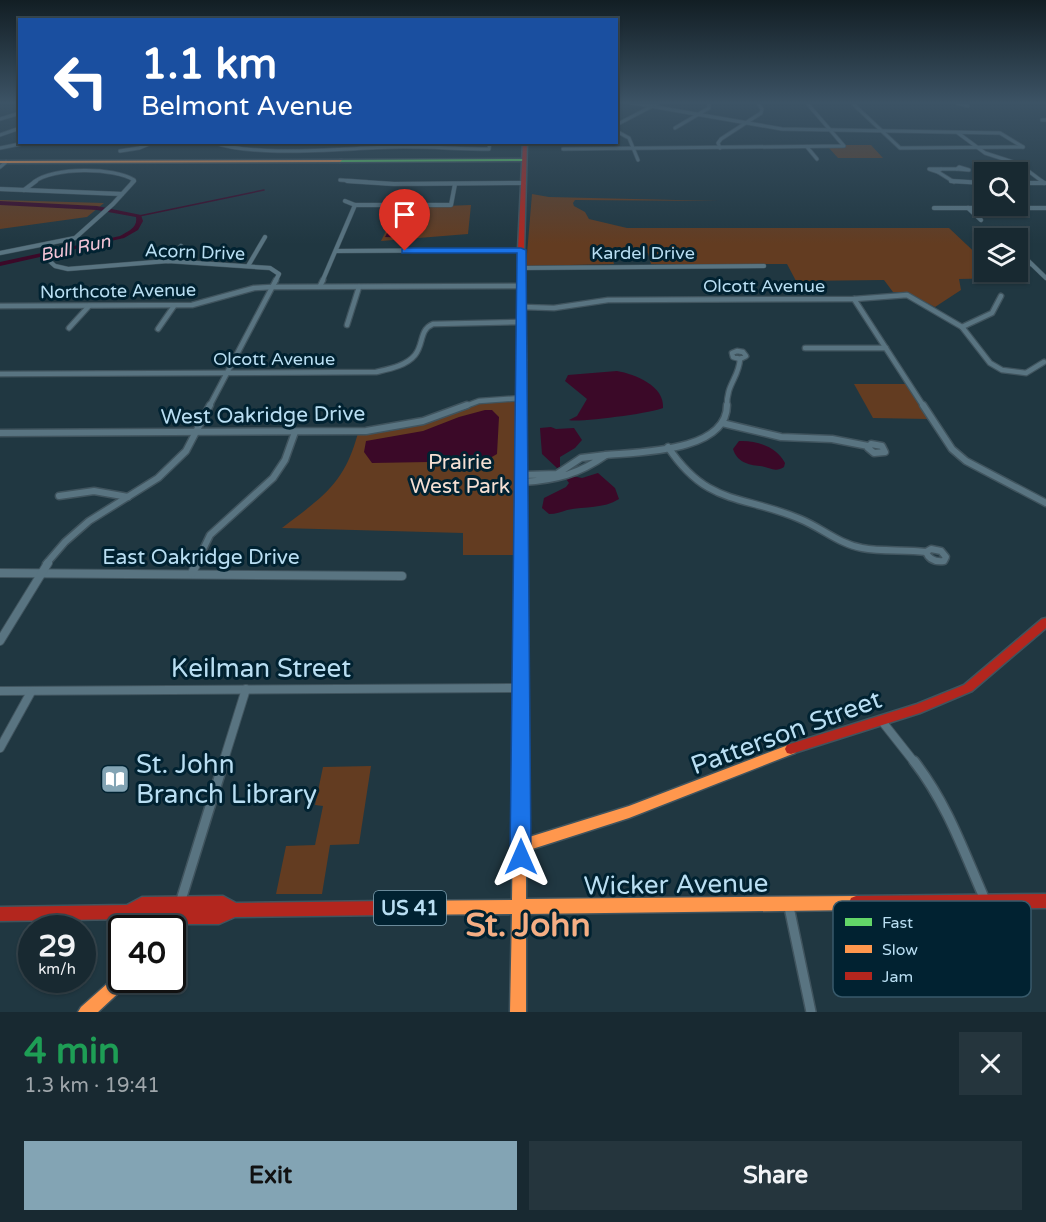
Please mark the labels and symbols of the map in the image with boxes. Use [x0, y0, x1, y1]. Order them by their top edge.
pin [379, 189, 430, 251]
water label: Bull Run [38, 230, 113, 266]
street label: Acorn Drive [144, 239, 246, 265]
street label: Kardel Drive [591, 242, 695, 264]
street label: Olcott Avenue [703, 275, 825, 297]
street label: Northcote Avenue [40, 279, 196, 303]
street label: Olcott Avenue [213, 348, 335, 370]
street label: West Oakridge Drive [161, 401, 366, 430]
park label: Prairie West Park [410, 450, 510, 499]
street label: East Oakridge Drive [102, 545, 300, 570]
street label: Keilman Street [171, 653, 351, 684]
street label: Patterson Street [687, 684, 886, 781]
place label: St. John Branch Library [136, 749, 317, 810]
library icon: St. John Branch Library [99, 763, 131, 795]
position arrow [489, 825, 553, 889]
street label: Wicker Avenue [583, 867, 769, 902]
road number: US 41 [374, 891, 446, 925]
legend [833, 901, 1031, 997]
district label: St. John [465, 906, 591, 945]
text: Fast [882, 913, 913, 933]
speed limit sign: 40 [108, 915, 186, 993]
text: Slow [882, 940, 918, 960]
text: Jam [882, 967, 913, 987]

